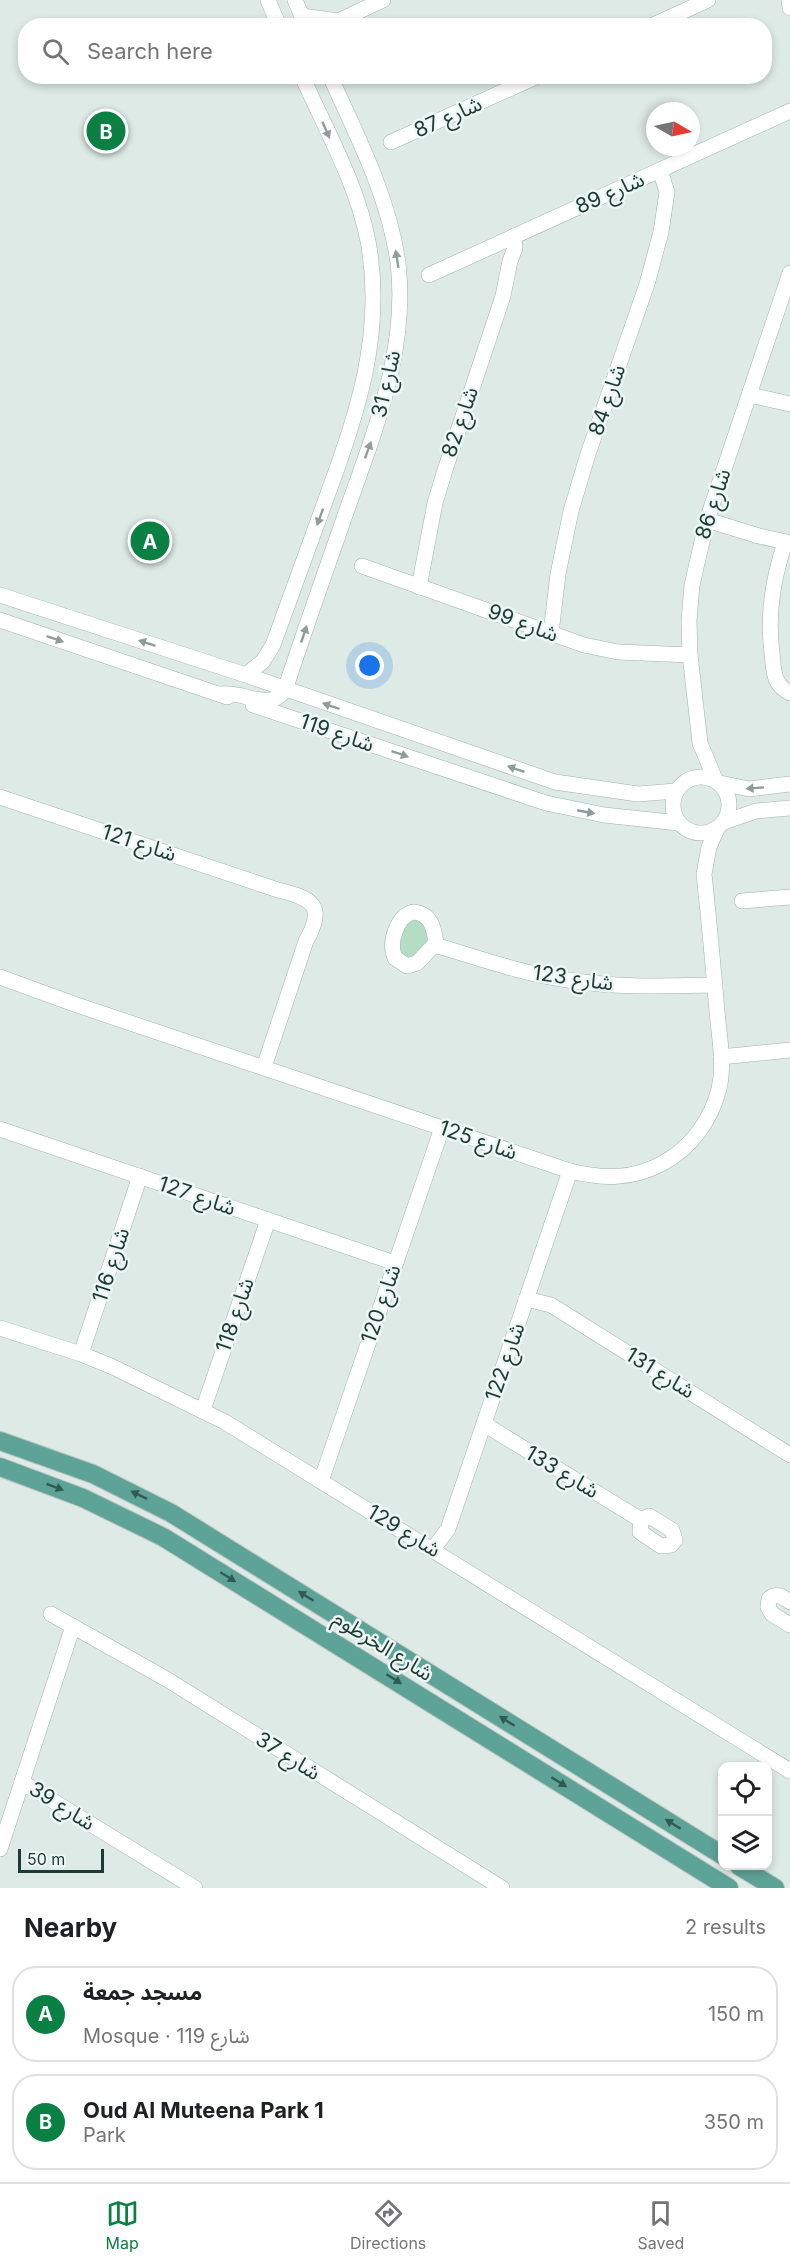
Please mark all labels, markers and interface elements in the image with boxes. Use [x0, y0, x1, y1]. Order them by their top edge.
search box [18, 18, 772, 84]
icon: search [39, 35, 72, 68]
text: Search here [87, 38, 213, 64]
street label: شارع 87 [410, 91, 487, 145]
north arrow [646, 102, 700, 156]
pin: B [86, 108, 126, 154]
one-way arrow [321, 121, 331, 139]
street label: شارع 89 [571, 166, 649, 222]
one-way arrow [392, 250, 401, 269]
street label: شارع 31 [366, 348, 408, 421]
street label: شارع 84 [583, 361, 633, 440]
street label: شارع 82 [436, 383, 486, 461]
one-way arrow [363, 441, 373, 459]
street label: شارع 86 [689, 465, 739, 543]
one-way arrow [314, 508, 324, 526]
pin: A [130, 518, 170, 564]
street label: شارع 99 [484, 598, 562, 650]
one-way arrow [299, 625, 309, 643]
one-way arrow [46, 635, 64, 644]
one-way arrow [138, 638, 156, 647]
your location [355, 651, 384, 680]
one-way arrow [322, 701, 340, 710]
street label: شارع 119 [296, 708, 378, 760]
one-way arrow [391, 750, 409, 760]
one-way arrow [507, 763, 525, 773]
one-way arrow [745, 783, 764, 792]
one-way arrow [576, 808, 595, 817]
street label: شارع 121 [98, 819, 180, 869]
street label: شارع 123 [531, 959, 615, 999]
street label: شارع 125 [435, 1115, 521, 1167]
street label: شارع 127 [154, 1171, 239, 1223]
street label: شارع 116 [87, 1224, 137, 1306]
street label: شارع 120 [355, 1261, 408, 1347]
street label: شارع 118 [210, 1274, 262, 1356]
street label: شارع 122 [480, 1319, 532, 1405]
street label: شارع 131 [619, 1342, 699, 1406]
street label: شارع 133 [519, 1440, 604, 1506]
one-way arrow [46, 1482, 64, 1492]
one-way arrow [130, 1491, 148, 1501]
street label: شارع 129 [361, 1499, 446, 1565]
one-way arrow [220, 1571, 236, 1582]
one-way arrow [298, 1591, 314, 1602]
street label: شارع الخرطوم [327, 1605, 438, 1689]
one-way arrow [386, 1674, 402, 1685]
one-way arrow [499, 1715, 516, 1726]
street label: شارع 37 [250, 1726, 325, 1788]
map controls [718, 1762, 772, 1870]
button: locate [718, 1762, 772, 1816]
street label: شارع 39 [23, 1776, 100, 1838]
one-way arrow [551, 1777, 567, 1788]
button: layers [718, 1816, 772, 1870]
one-way arrow [665, 1819, 681, 1830]
scale bar [18, 1846, 104, 1874]
text: 50 m [27, 1849, 65, 1869]
text: Nearby [24, 1912, 117, 1943]
text: 2 results [685, 1915, 766, 1939]
text: مسجد جمعة [83, 1979, 202, 2005]
text: A [38, 2002, 53, 2026]
text: 150 m [708, 2002, 764, 2026]
text: Mosque · شارع 119 [83, 2024, 250, 2048]
text: Oud Al Muteena Park 1 [83, 2097, 324, 2123]
text: B [39, 2110, 52, 2134]
text: 350 m [704, 2110, 764, 2134]
text: Park [83, 2123, 126, 2147]
tab: Map [106, 2197, 139, 2253]
tab: Directions [350, 2197, 426, 2253]
tab: Saved [638, 2197, 684, 2253]

